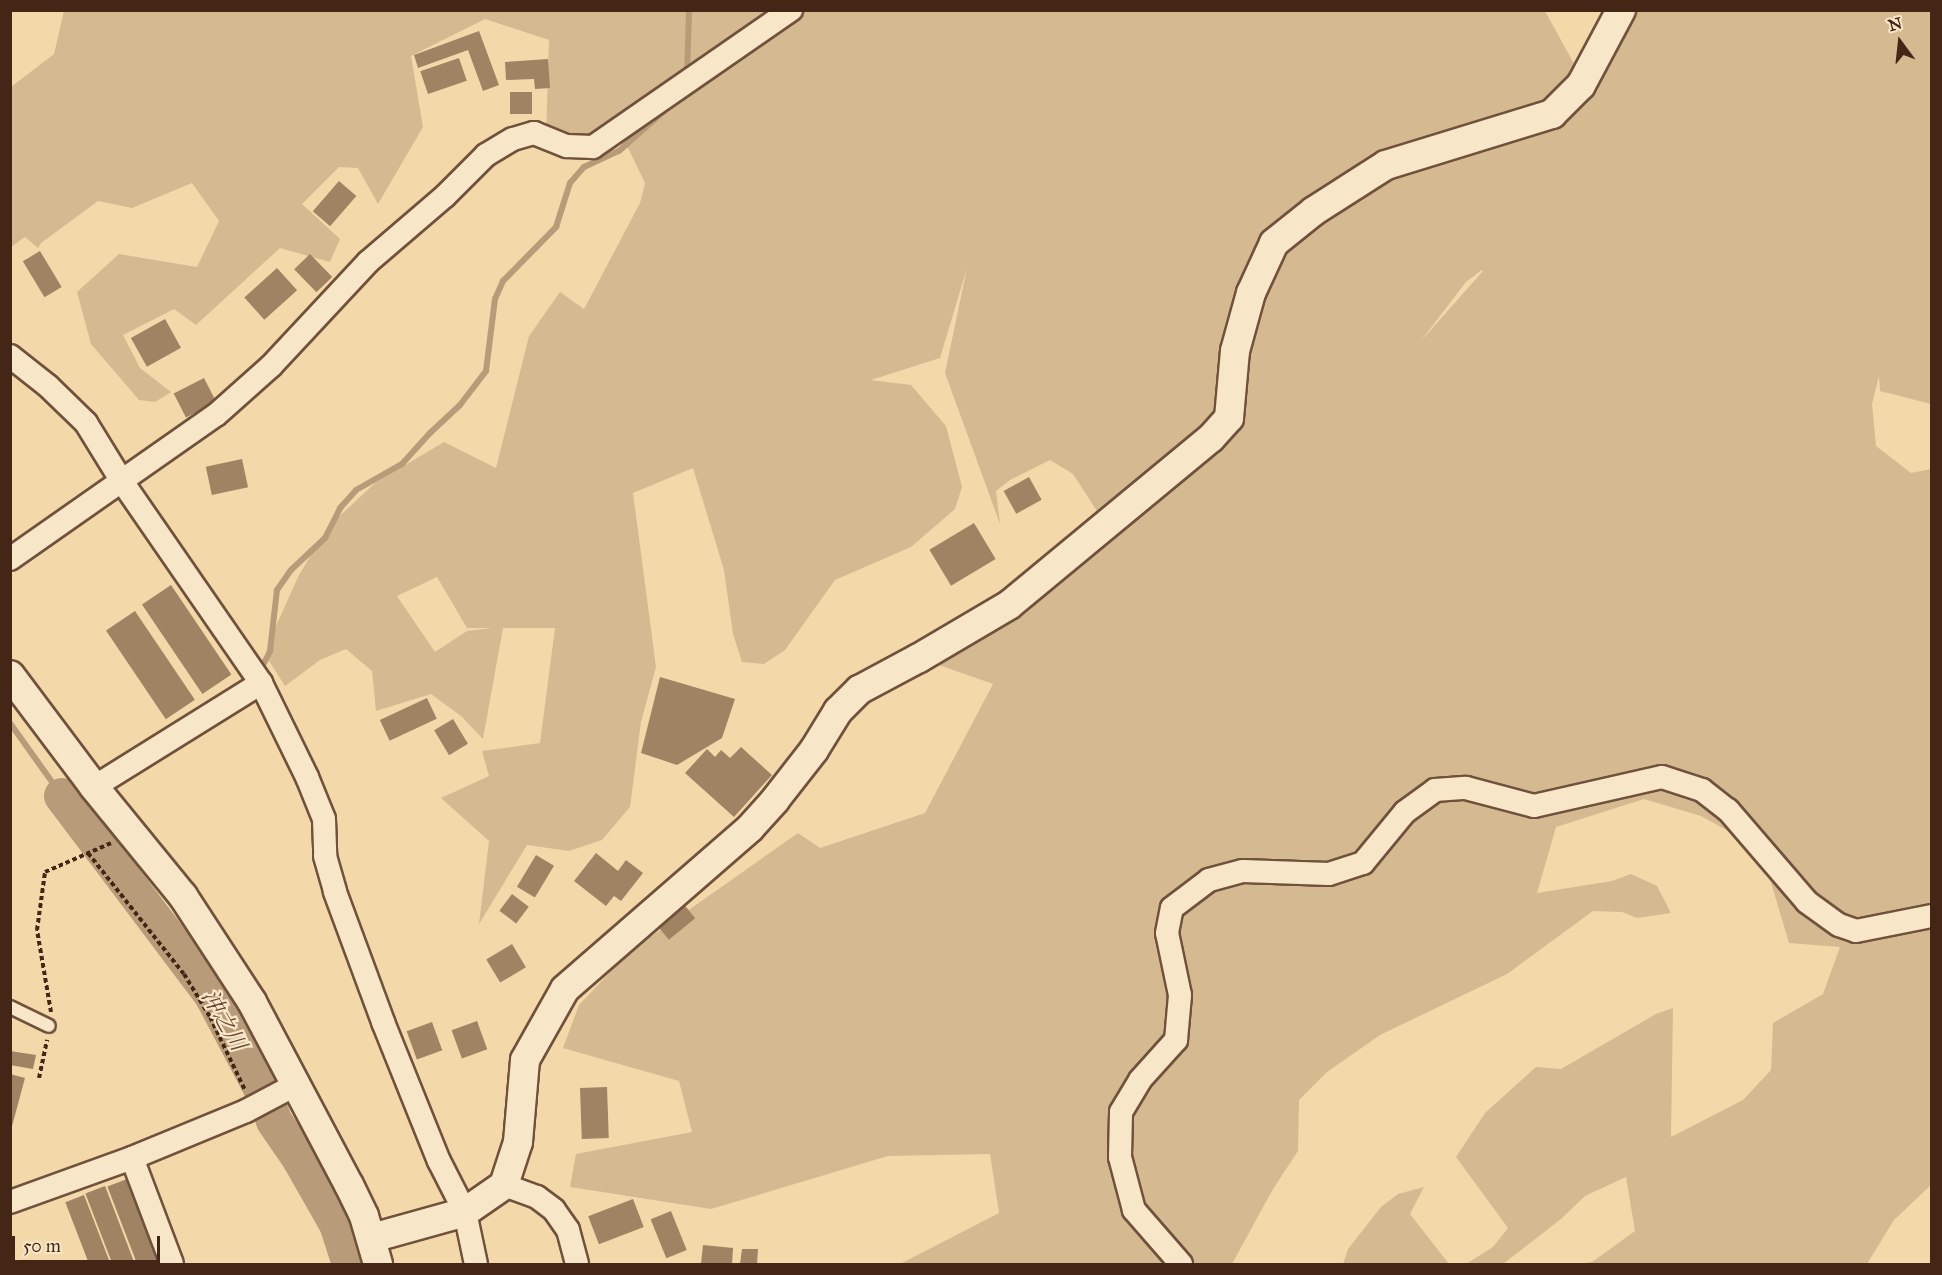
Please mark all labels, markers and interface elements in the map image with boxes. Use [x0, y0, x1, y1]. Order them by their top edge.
north arrow [1870, 12, 1930, 72]
text: N [1886, 13, 1904, 35]
water label: 沖之川 [196, 985, 252, 1055]
scale bar [15, 1224, 164, 1262]
text: 50 m [23, 1235, 61, 1257]

